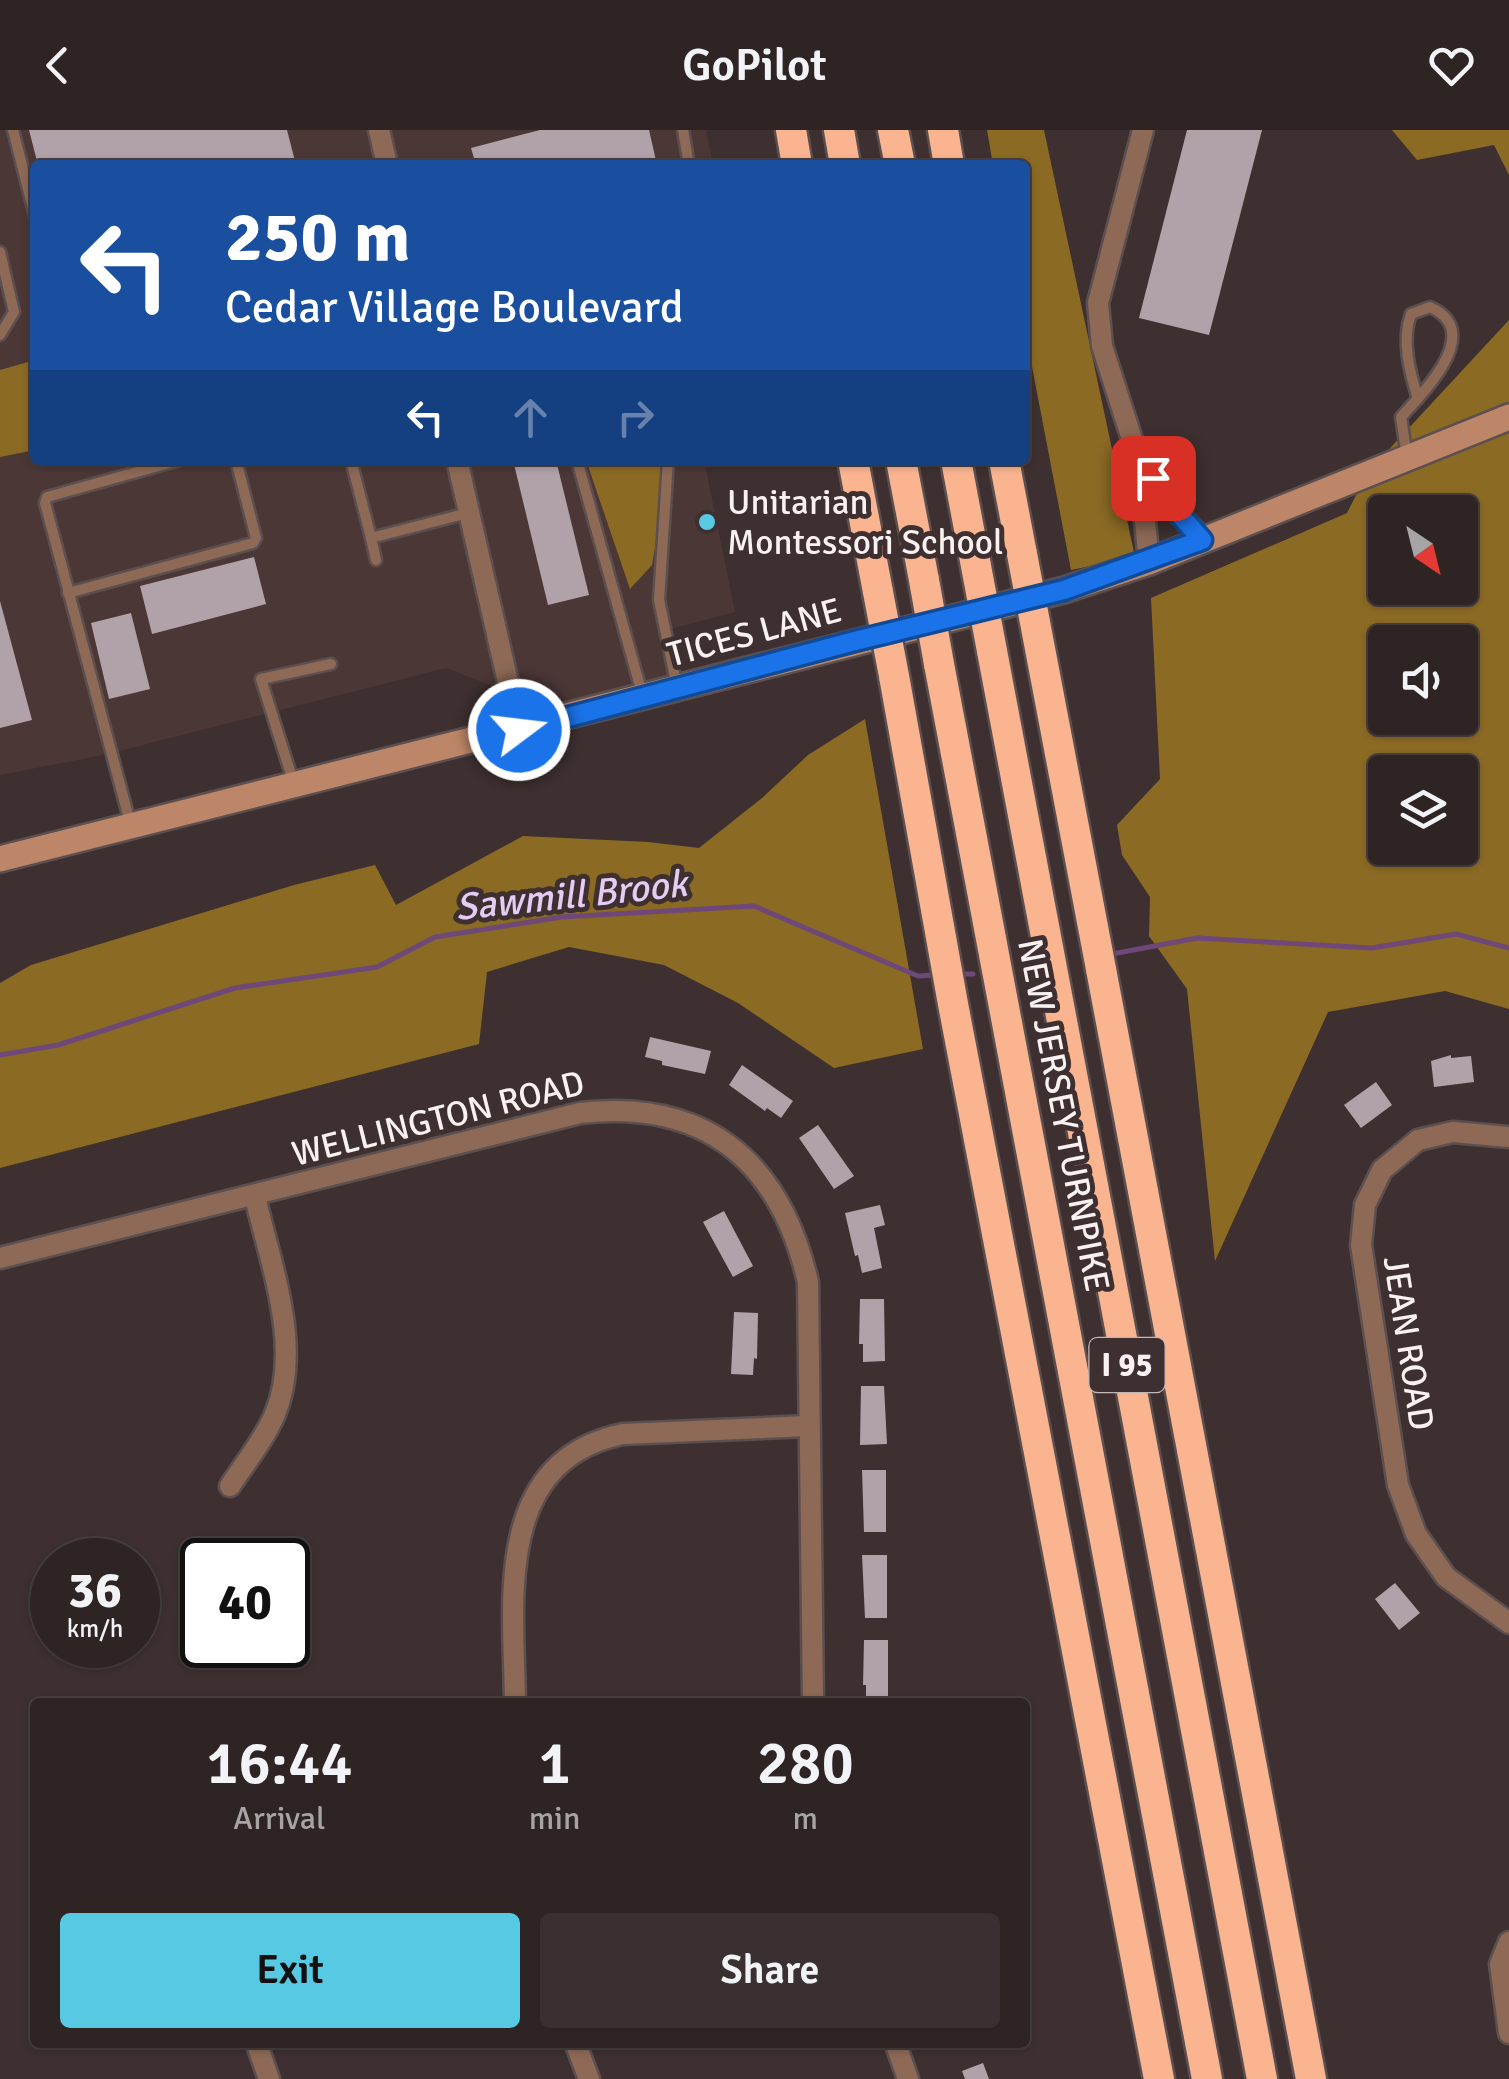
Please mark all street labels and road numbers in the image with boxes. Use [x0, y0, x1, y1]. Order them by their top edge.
street label: TICES LANE [662, 589, 846, 676]
street label: NEW JERSEY TURNPIKE [1008, 935, 1119, 1295]
street label: WELLINGTON ROAD [287, 1061, 589, 1176]
street label: JEAN ROAD [1374, 1253, 1443, 1433]
road number: I 95 [1090, 1338, 1164, 1392]

